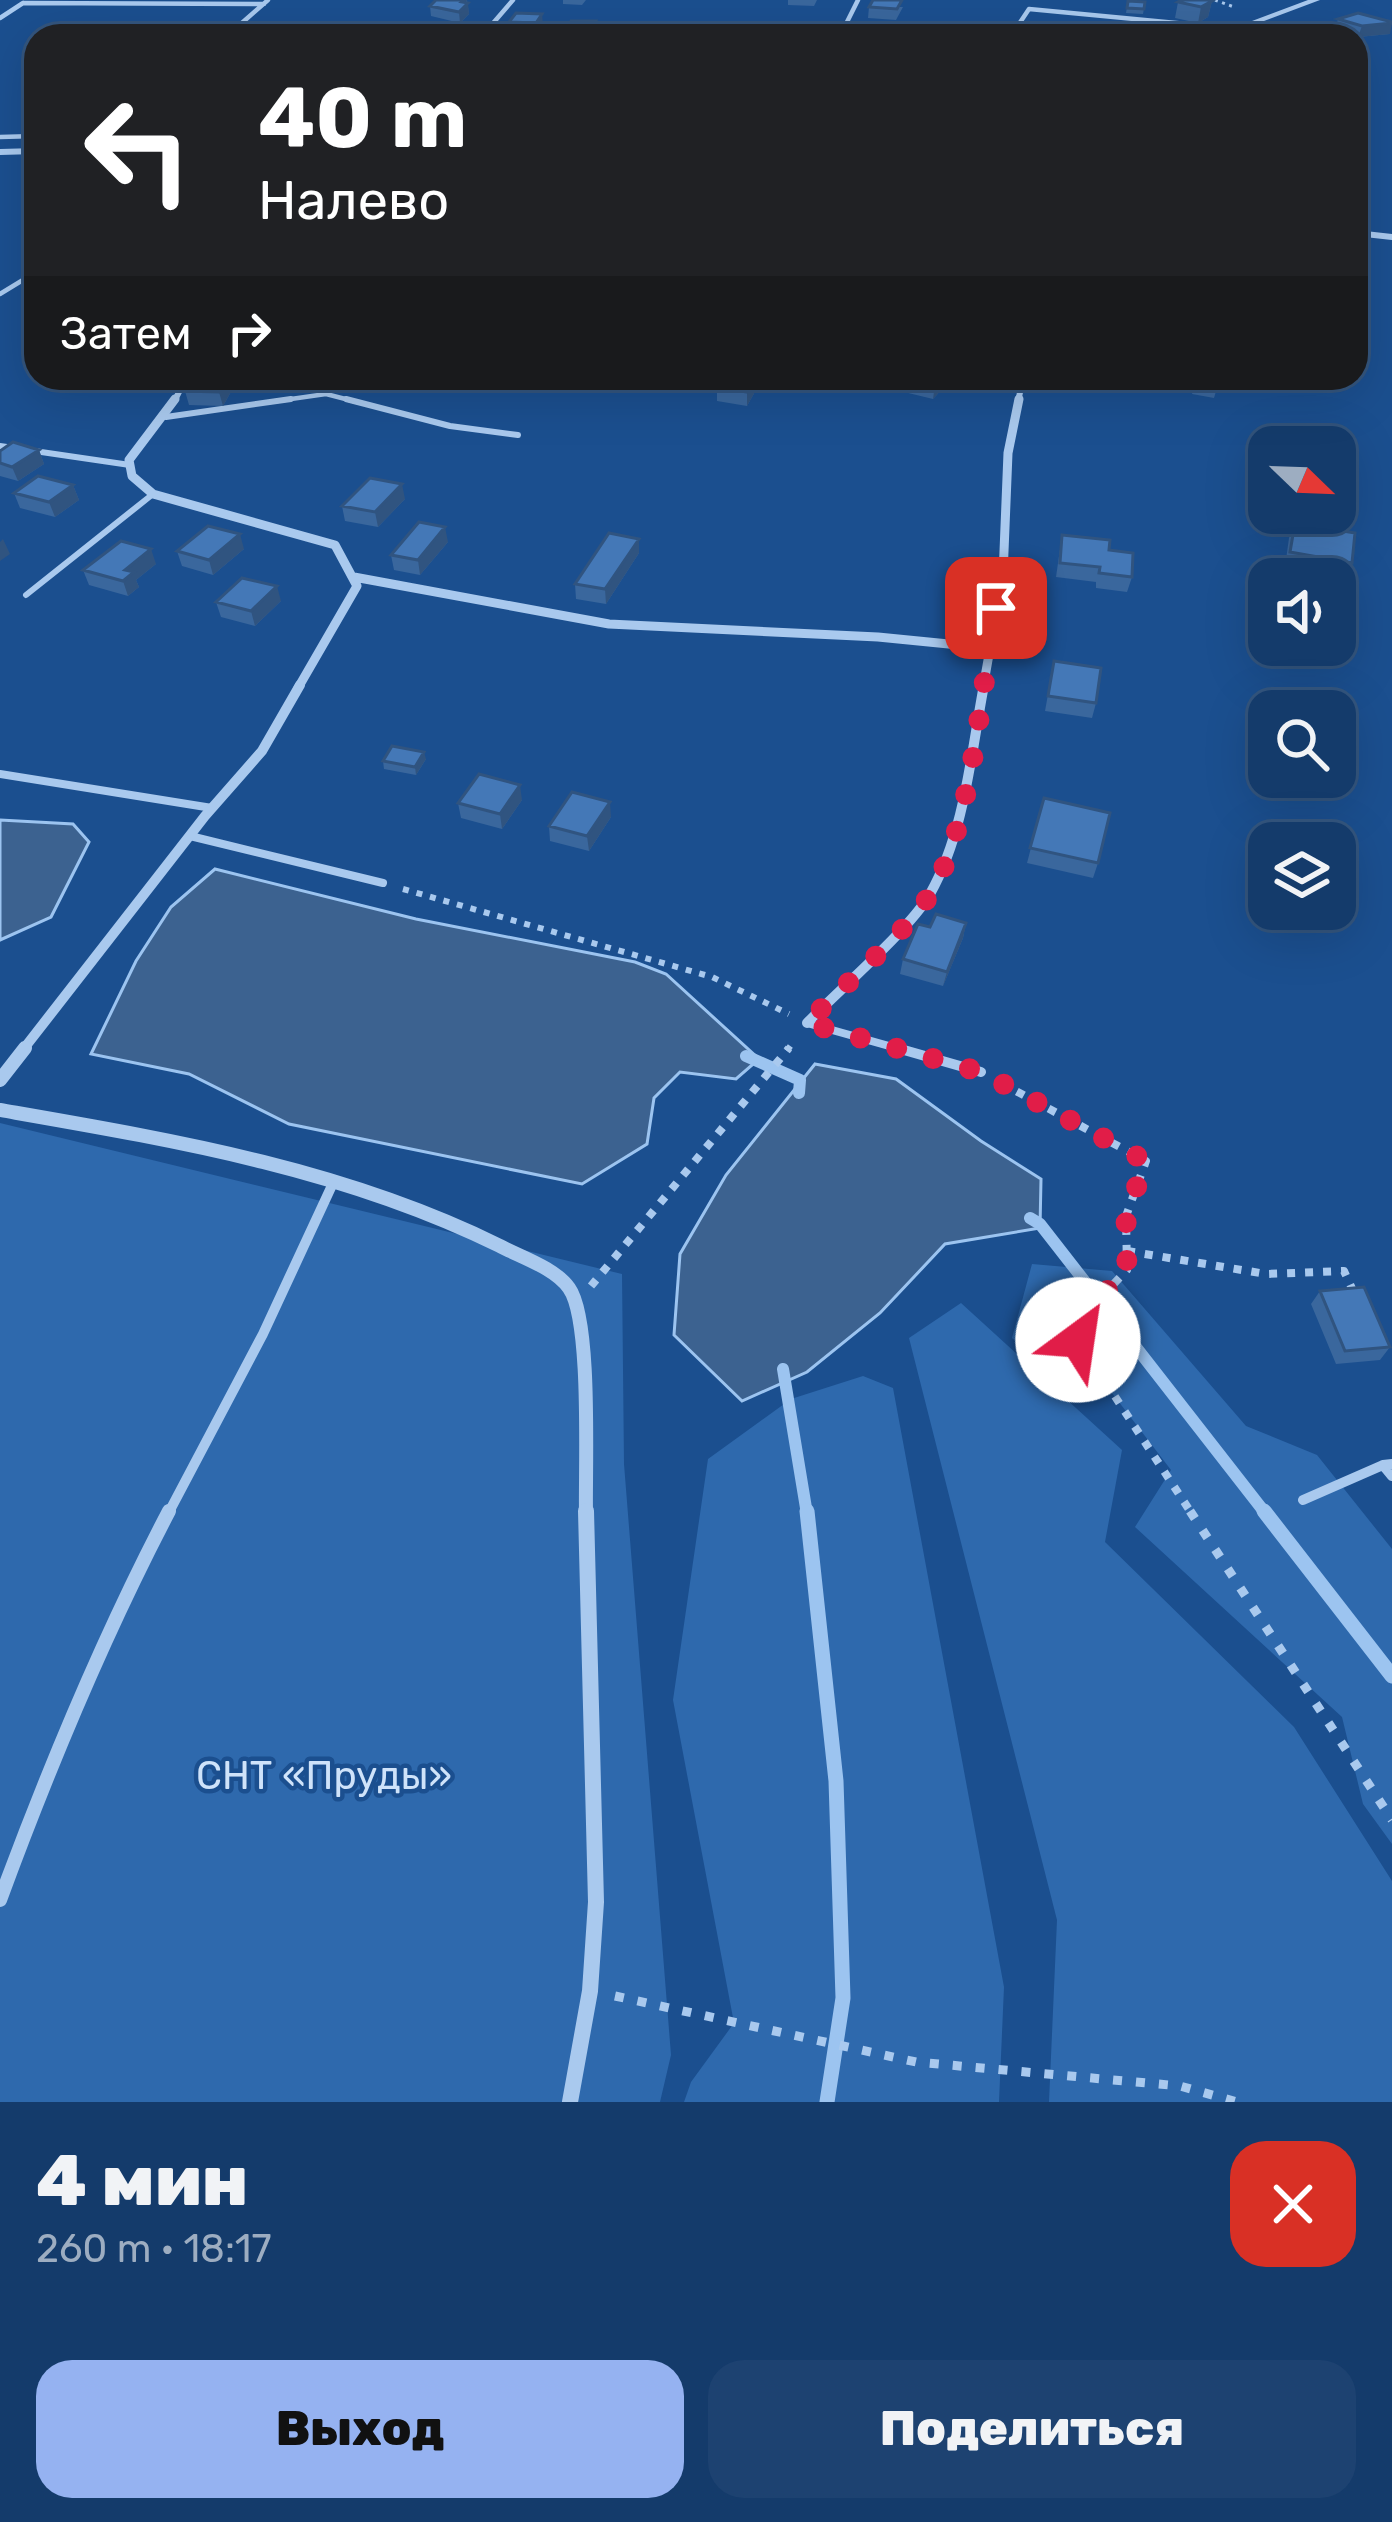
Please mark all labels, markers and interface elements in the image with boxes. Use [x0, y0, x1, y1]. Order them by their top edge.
text: 40 m [258, 68, 467, 168]
icon: left [60, 72, 216, 228]
text: Налево [258, 169, 449, 233]
icon: right [216, 300, 282, 366]
text: Затем [60, 307, 192, 360]
north arrow [1248, 426, 1356, 534]
map controls [1248, 426, 1356, 930]
pin [945, 557, 1047, 659]
button: sound [1248, 558, 1356, 666]
icon: arrive [963, 575, 1029, 641]
button: search [1248, 690, 1356, 798]
button: layers [1248, 822, 1356, 930]
position arrow [1015, 1277, 1141, 1403]
park label: СНТ «Пруды» [196, 1753, 452, 1799]
text: 4 мин [36, 2138, 248, 2223]
button: close [1230, 2141, 1356, 2267]
text: 260 m · 18:17 [36, 2226, 272, 2272]
button: Выход [36, 2360, 684, 2498]
button: Поделиться [708, 2360, 1356, 2498]

